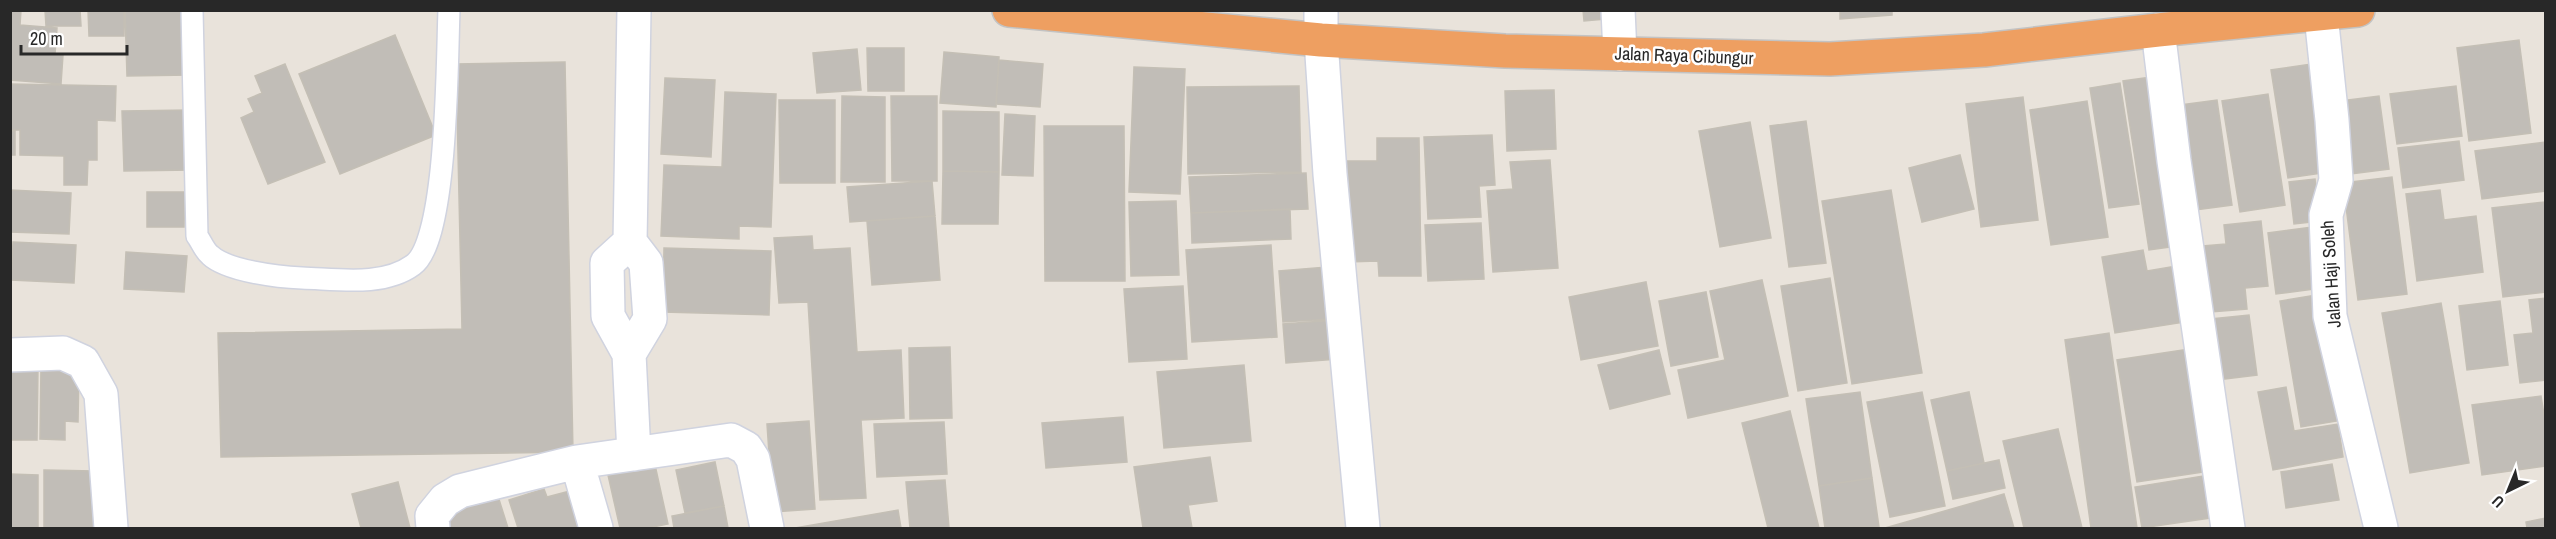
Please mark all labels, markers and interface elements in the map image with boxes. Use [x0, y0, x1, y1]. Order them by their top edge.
scale bar [21, 18, 128, 56]
text: 20 m [30, 26, 63, 51]
street label: Jalan Raya Cibungur [1614, 41, 1754, 70]
street label: Jalan Haji Soleh [2314, 220, 2347, 329]
north arrow [2478, 461, 2538, 521]
text: U [2487, 491, 2509, 513]

